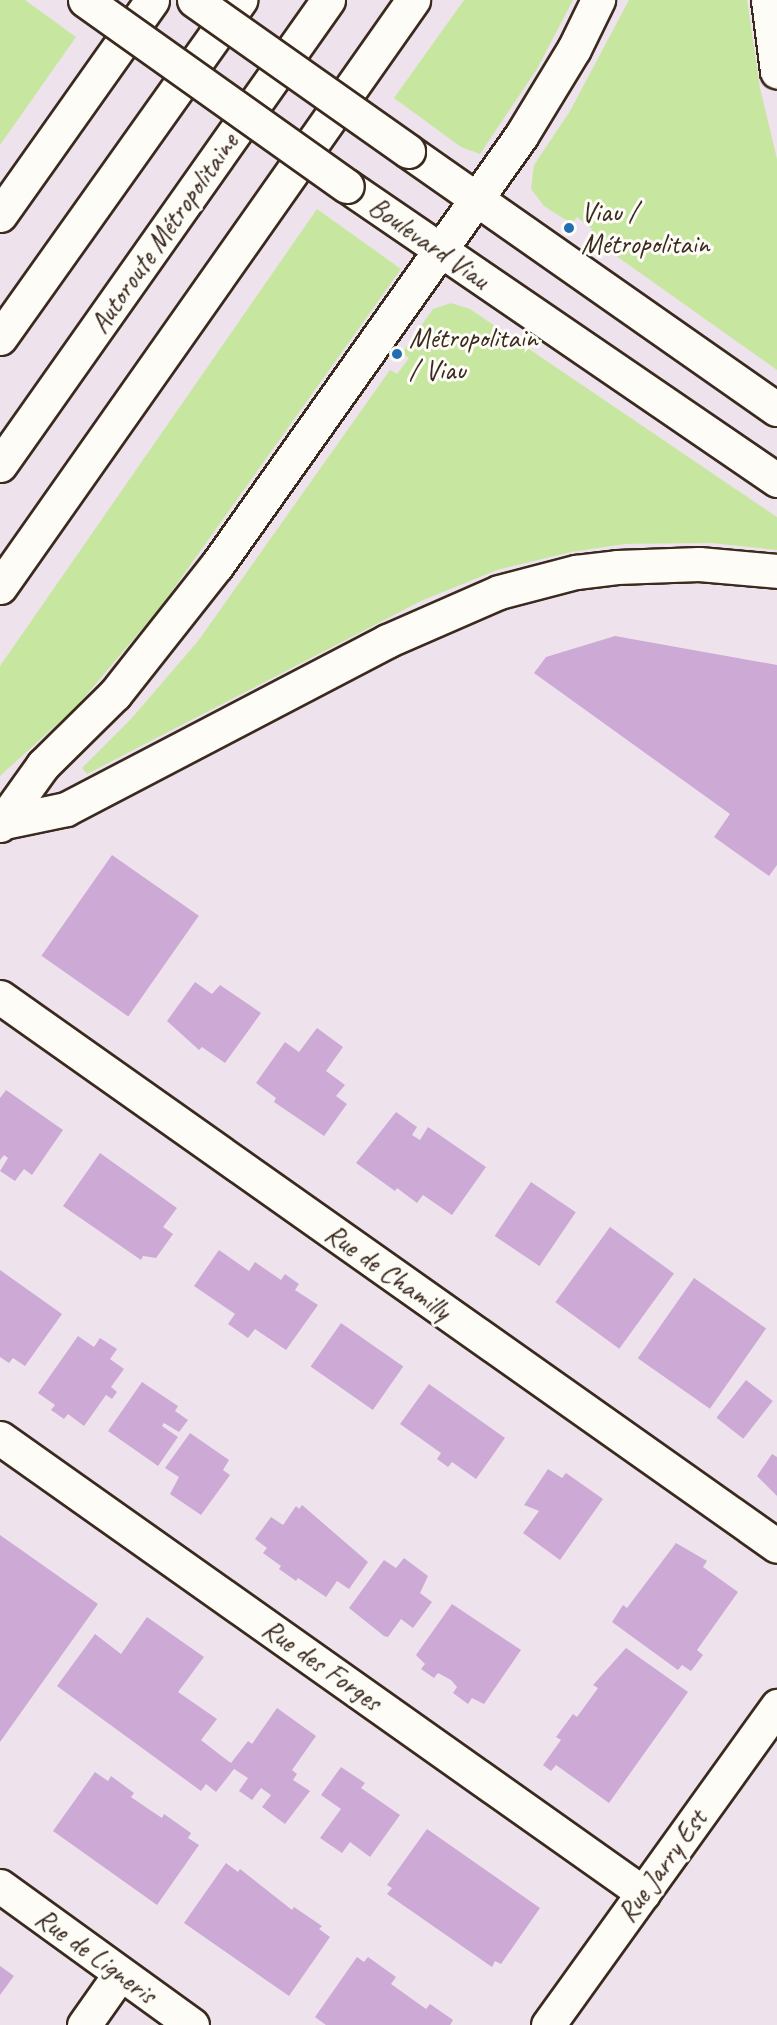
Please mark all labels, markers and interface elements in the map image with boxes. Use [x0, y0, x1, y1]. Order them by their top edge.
street label: Autoroute Métropolitaine [83, 127, 245, 339]
street label: Boulevard Viau [363, 190, 495, 296]
place label: Viau / Métropolitain [581, 195, 709, 261]
marker: Viau / Métropolitain [562, 221, 576, 235]
place label: Métropolitain / Viau [409, 321, 537, 387]
marker: Métropolitain / Viau [390, 347, 404, 361]
street label: Rue de Chamilly [318, 1216, 458, 1328]
street label: Rue des Forges [256, 1612, 388, 1718]
street label: Rue Jarry Est [610, 1803, 714, 1929]
street label: Rue de Ligneris [29, 1901, 163, 2011]

